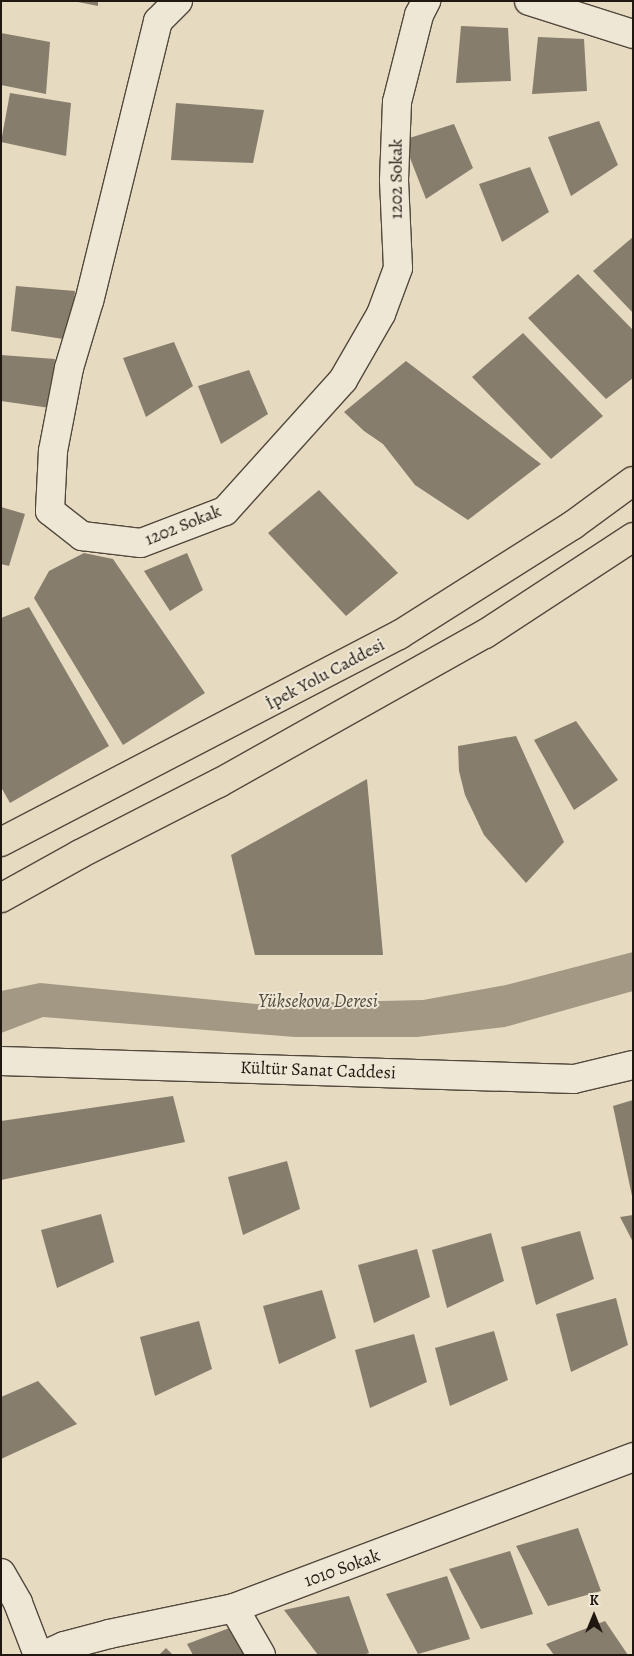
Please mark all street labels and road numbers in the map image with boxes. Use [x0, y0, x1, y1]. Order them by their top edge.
street label: 1202 Sokak [385, 139, 407, 219]
street label: 1202 Sokak [142, 500, 224, 550]
street label: İpek Yolu Caddesi [262, 634, 388, 714]
street label: Kültür Sanat Caddesi [240, 1056, 396, 1084]
street label: 1010 Sokak [301, 1544, 383, 1592]

